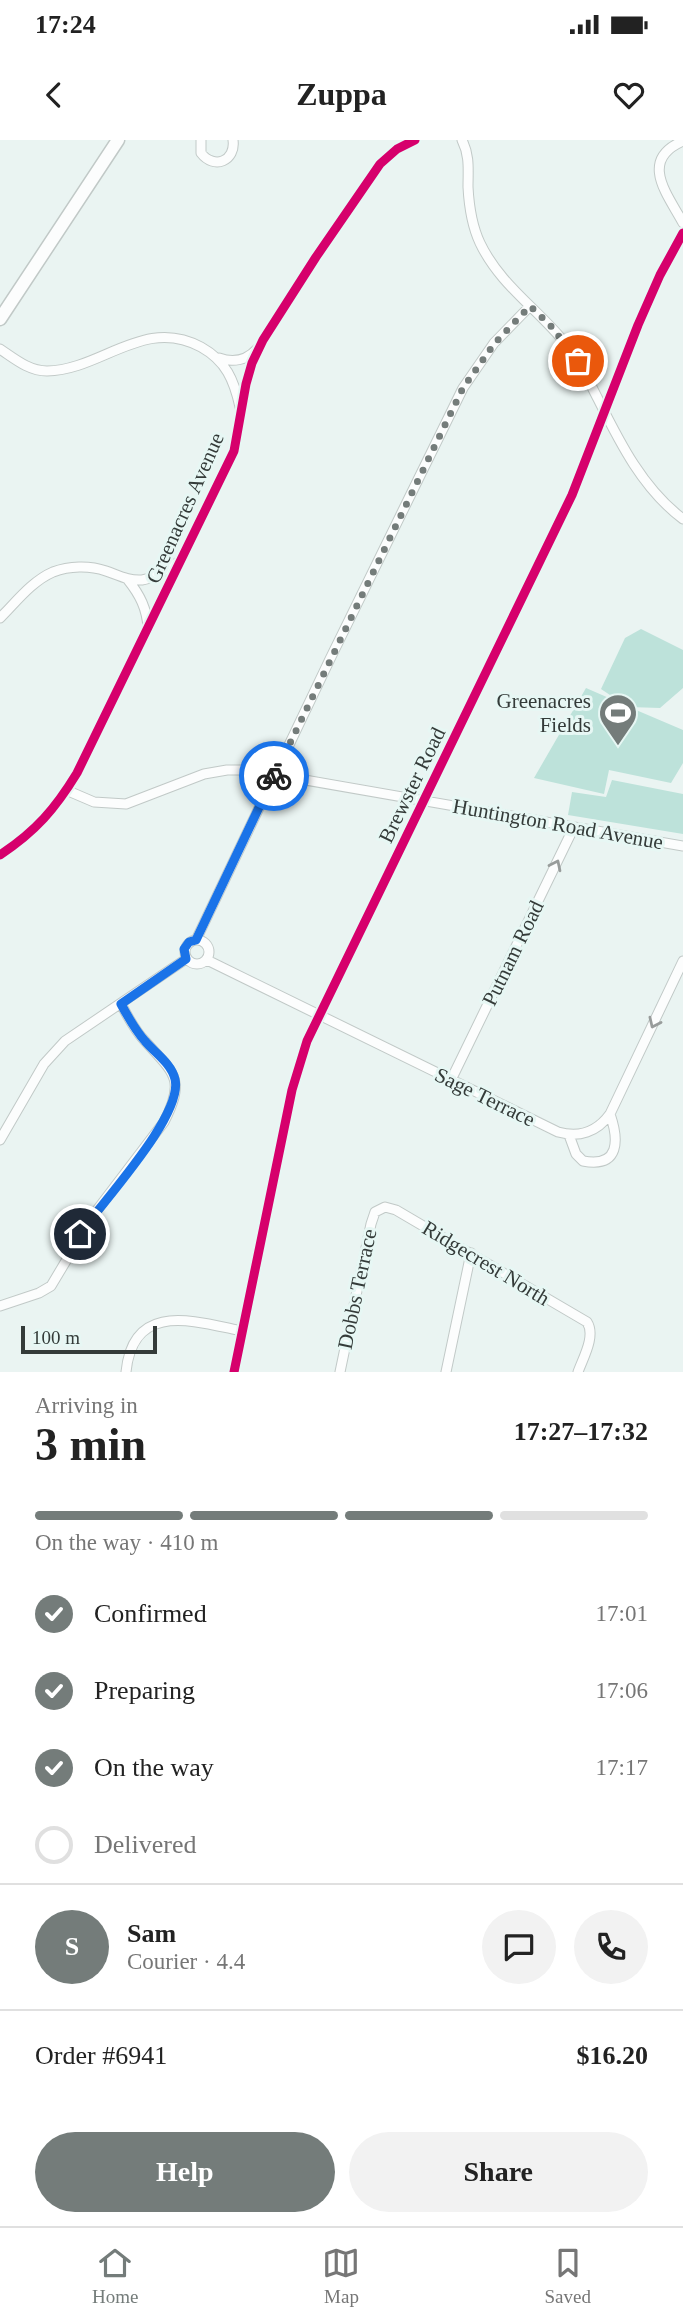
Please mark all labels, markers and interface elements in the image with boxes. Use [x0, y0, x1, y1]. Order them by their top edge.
text: 17:24 [35, 10, 96, 39]
icon: back [35, 76, 73, 114]
text: Zuppa [296, 76, 387, 112]
icon: heart [610, 76, 648, 114]
pin [548, 331, 608, 391]
icon: bag [559, 342, 597, 380]
street label: Greenacres Avenue [141, 429, 229, 587]
place label: Greenacres Fields [497, 689, 591, 737]
sports icon: Greenacres Fields [597, 692, 639, 747]
street label: Brewster Road [374, 723, 450, 847]
courier [239, 741, 309, 811]
icon: bike [255, 757, 293, 795]
street label: Huntington Road Avenue [451, 794, 665, 854]
one-way arrow [547, 860, 561, 872]
street label: Putnam Road [477, 896, 549, 1009]
one-way arrow [648, 1016, 662, 1028]
street label: Sage Terrace [431, 1062, 539, 1132]
pin [50, 1204, 110, 1264]
icon: home [61, 1215, 99, 1253]
street label: Ridgecrest North [418, 1216, 554, 1311]
street label: Dobbs Terrace [333, 1227, 381, 1351]
scale bar [21, 1323, 158, 1355]
text: 100 m [32, 1327, 80, 1348]
text: Arriving in [35, 1393, 138, 1418]
text: 17:27–17:32 [514, 1417, 648, 1446]
text: 3 min [35, 1419, 146, 1470]
text: On the way · 410 m [35, 1530, 218, 1555]
icon: check [35, 1595, 73, 1633]
text: Confirmed [94, 1599, 207, 1628]
text: 17:01 [596, 1601, 648, 1626]
icon: check [35, 1672, 73, 1710]
text: Preparing [94, 1676, 195, 1705]
text: 17:06 [596, 1678, 648, 1703]
icon: check [35, 1749, 73, 1787]
text: On the way [94, 1753, 214, 1782]
text: 17:17 [596, 1755, 648, 1780]
text: Delivered [94, 1830, 197, 1859]
button: chat [482, 1910, 556, 1984]
button: phone [574, 1910, 648, 1984]
text: Sam [127, 1919, 176, 1948]
text: S [65, 1932, 79, 1961]
text: Courier · 4.4 [127, 1949, 245, 1974]
text: Order #6941 [35, 2041, 167, 2070]
text: $16.20 [577, 2041, 648, 2070]
button: Help [35, 2132, 335, 2212]
button: Share [349, 2132, 648, 2212]
tab: Home [92, 2244, 138, 2308]
tab: Map [322, 2244, 360, 2308]
tab: Saved [545, 2244, 591, 2308]

